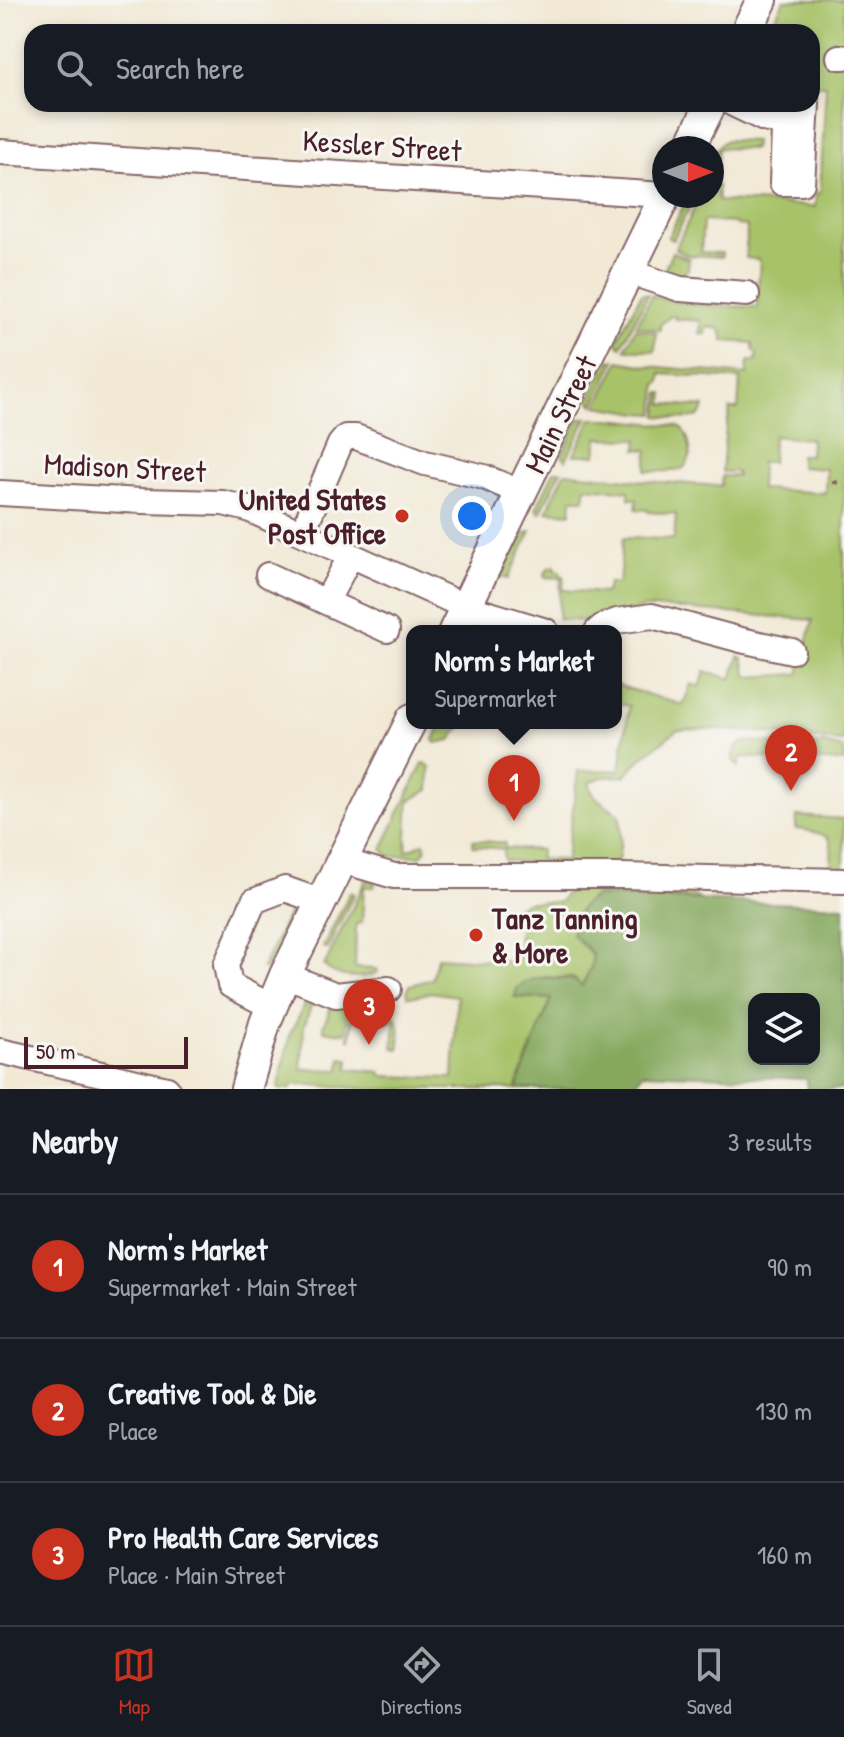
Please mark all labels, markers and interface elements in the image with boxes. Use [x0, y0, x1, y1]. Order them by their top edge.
search box [24, 24, 820, 112]
icon: search [52, 46, 96, 90]
text: Search here [116, 48, 244, 88]
street label: Kessler Street [301, 120, 463, 171]
north arrow [652, 136, 724, 208]
street label: Main Street [514, 348, 606, 480]
street label: Madison Street [43, 443, 208, 491]
place label: United States Post Office [239, 479, 386, 553]
your location [452, 496, 492, 536]
marker: United States Post Office [393, 507, 411, 525]
popup [406, 625, 622, 729]
text: Norm's Market [434, 640, 594, 680]
text: Supermarket [434, 680, 556, 715]
pin: 2 [765, 725, 817, 791]
pin: 1 [488, 755, 540, 821]
place label: Tanz Tanning & More [491, 898, 638, 972]
marker: Tanz Tanning & More [467, 926, 485, 944]
pin: 3 [343, 979, 395, 1045]
map controls [748, 993, 820, 1065]
button: layers [748, 993, 820, 1065]
scale bar [24, 1033, 188, 1069]
text: 50 m [36, 1036, 75, 1066]
text: Nearby [32, 1118, 118, 1164]
text: 3 results [728, 1124, 812, 1159]
text: Norm's Market [108, 1229, 267, 1269]
text: 1 [53, 1249, 63, 1284]
text: 90 m [767, 1249, 812, 1284]
text: Supermarket · Main Street [108, 1269, 357, 1304]
text: Creative Tool & Die [108, 1373, 316, 1413]
text: 2 [52, 1393, 64, 1428]
text: 130 m [756, 1393, 812, 1428]
text: Place [108, 1413, 158, 1448]
text: Pro Health Care Services [108, 1517, 378, 1557]
text: 3 [52, 1537, 64, 1572]
text: 160 m [757, 1537, 812, 1572]
text: Place · Main Street [108, 1557, 285, 1592]
tab: Map [112, 1643, 156, 1721]
tab: Directions [381, 1643, 462, 1721]
tab: Saved [687, 1643, 732, 1721]

